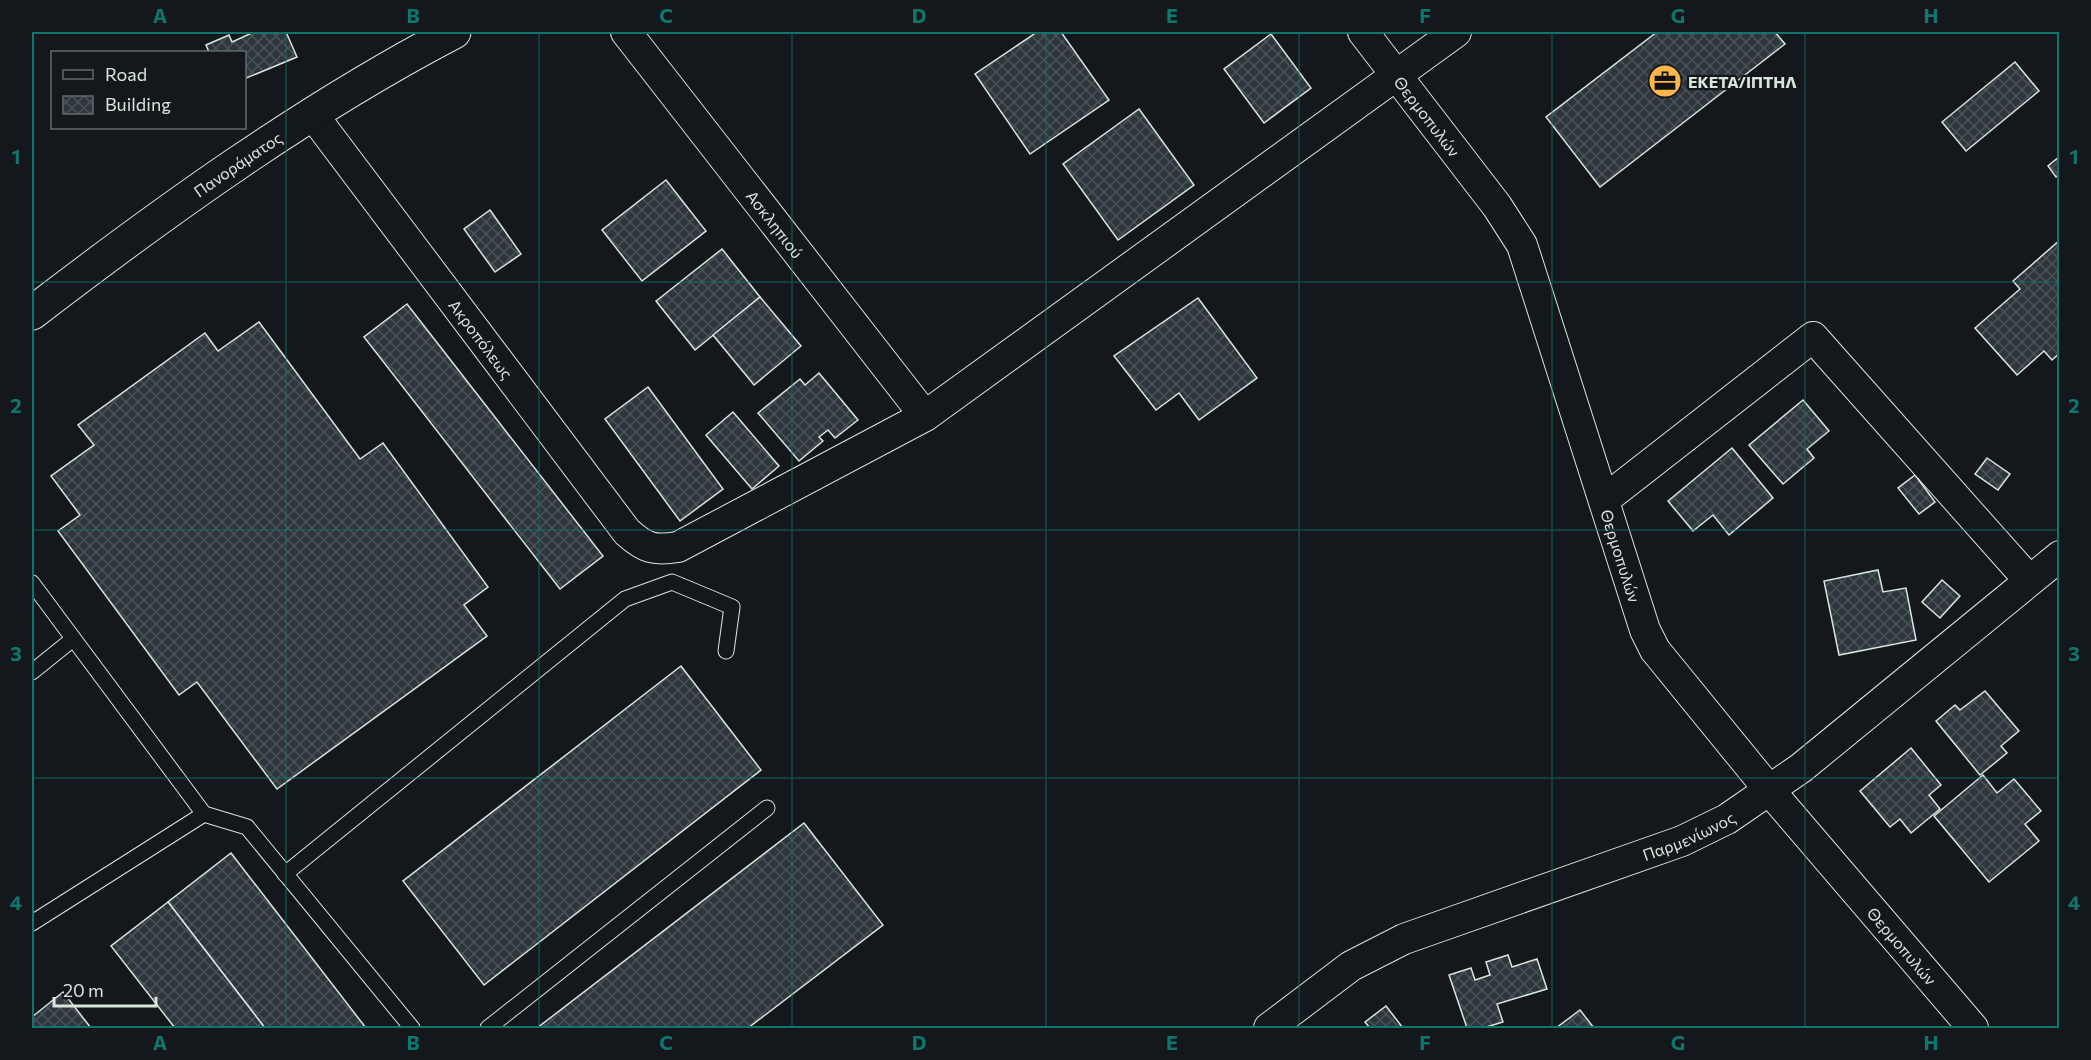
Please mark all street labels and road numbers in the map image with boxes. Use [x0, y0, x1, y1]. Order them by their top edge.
street label: Θερμοπυλών [1391, 72, 1465, 160]
street label: Πανοράματος [190, 127, 285, 200]
street label: Ασκληπιού [743, 186, 808, 261]
street label: Ακροπόλεως [445, 295, 517, 382]
street label: Θερμοπυλών [1598, 507, 1645, 604]
street label: Παρμενίωνος [1640, 807, 1738, 864]
street label: Θερμοπυλών [1864, 903, 1941, 988]

